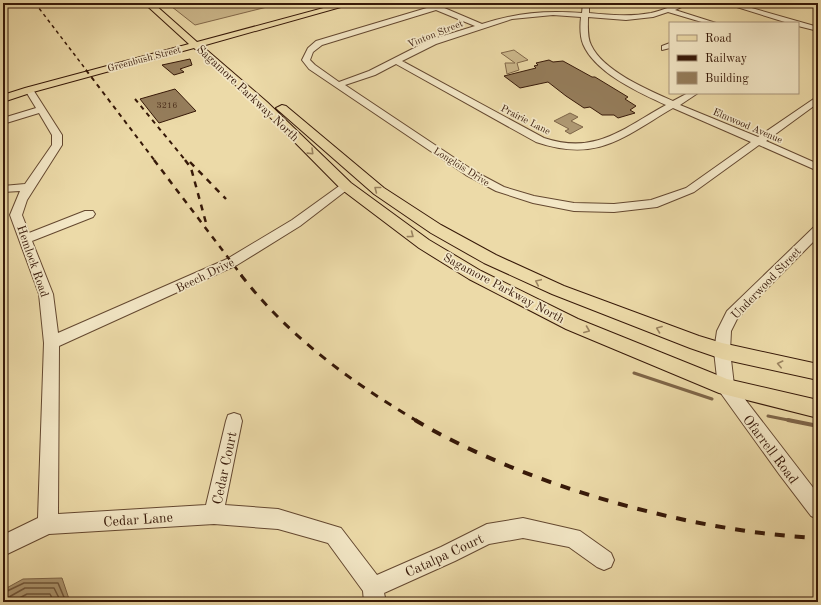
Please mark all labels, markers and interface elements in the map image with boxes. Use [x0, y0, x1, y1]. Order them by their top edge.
street label: Vinton Street [406, 18, 465, 50]
legend [669, 22, 799, 94]
text: Road [705, 33, 732, 45]
street label: Sagamore Parkway North [194, 43, 301, 144]
street label: Greenbush Street [107, 44, 182, 74]
text: Railway [705, 53, 748, 65]
text: Building [705, 73, 749, 85]
house number: 3216 [157, 101, 177, 110]
street label: Prairie Lane [499, 103, 552, 137]
street label: Elmwood Avenue [711, 107, 784, 145]
street label: Longlois Drive [432, 146, 492, 188]
one-way arrow [306, 147, 314, 155]
one-way arrow [375, 187, 382, 194]
street label: Hemlock Road [14, 224, 50, 299]
one-way arrow [407, 230, 414, 237]
street label: Underwood Street [730, 245, 804, 322]
street label: Sagamore Parkway North [441, 252, 566, 326]
street label: Beech Drive [174, 256, 237, 295]
one-way arrow [535, 279, 543, 287]
one-way arrow [656, 325, 663, 333]
one-way arrow [583, 326, 590, 334]
one-way arrow [777, 360, 783, 368]
street label: Ofarrell Road [740, 413, 800, 487]
street label: Cedar Court [210, 430, 240, 506]
street label: Cedar Lane [103, 511, 173, 529]
street label: Catalpa Court [403, 532, 486, 580]

